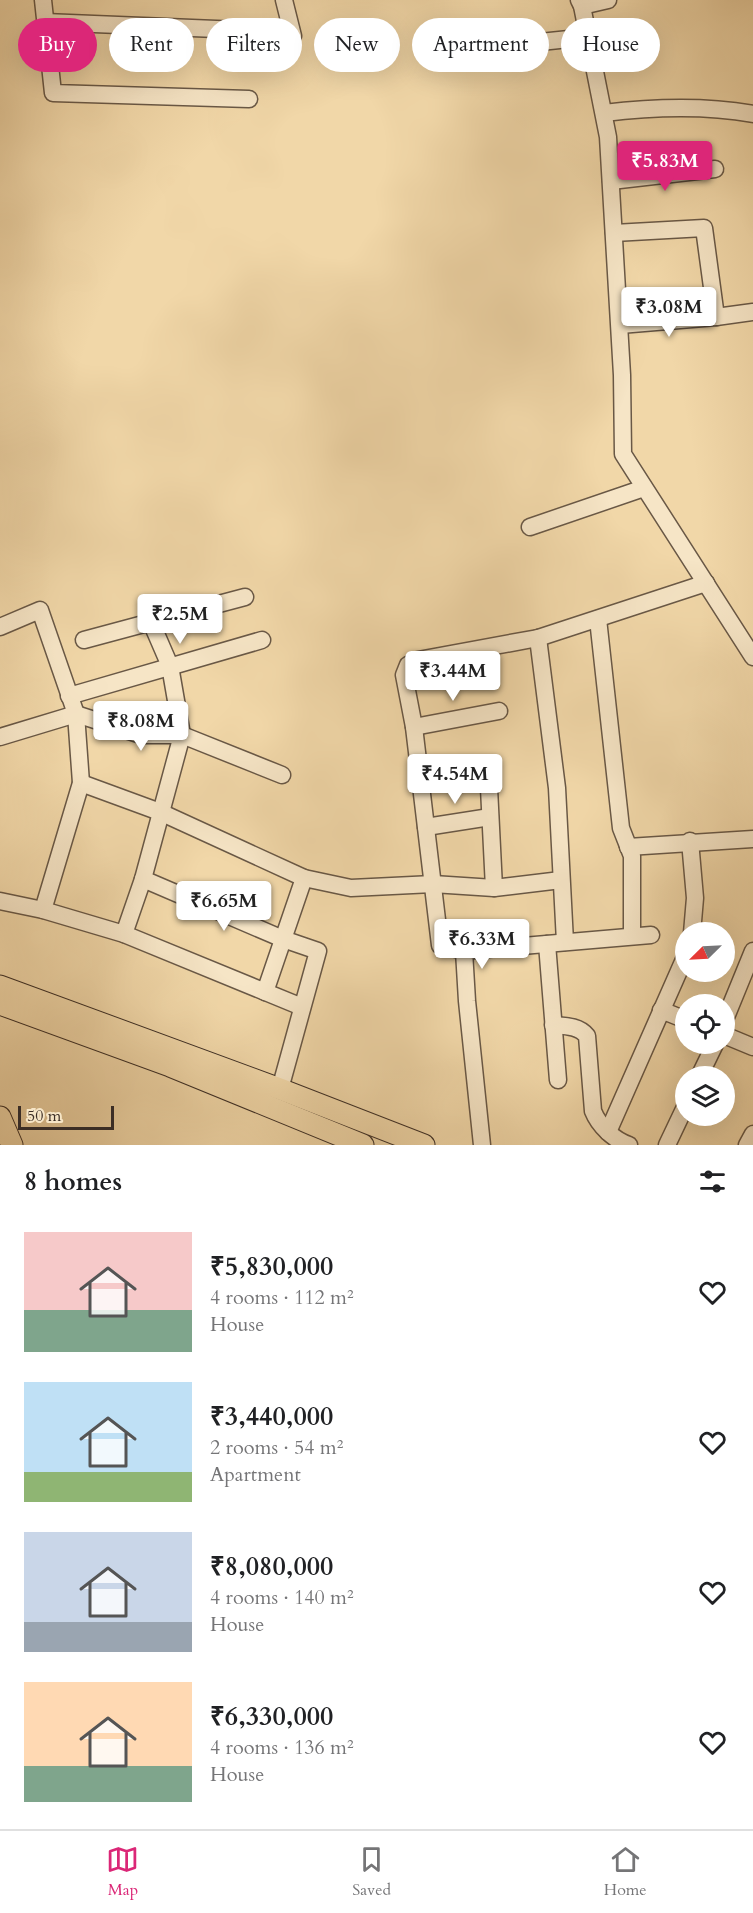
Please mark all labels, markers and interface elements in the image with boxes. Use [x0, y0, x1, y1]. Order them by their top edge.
chip: Buy [18, 18, 97, 72]
chip: Rent [109, 18, 194, 72]
chip: Filters [206, 18, 302, 72]
chip: New [314, 18, 400, 72]
chip: Apartment [412, 18, 549, 72]
chip: House [561, 18, 660, 72]
pin: ₹5.83M [616, 141, 714, 192]
text: ₹5.83M [631, 147, 699, 174]
pin: ₹3.08M [620, 287, 718, 338]
text: ₹3.08M [635, 293, 703, 320]
pin: ₹2.5M [138, 594, 222, 645]
text: ₹2.5M [151, 600, 209, 627]
pin: ₹3.44M [404, 651, 502, 702]
text: ₹3.44M [419, 657, 487, 684]
pin: ₹8.08M [92, 701, 190, 752]
text: ₹8.08M [107, 707, 175, 734]
pin: ₹4.54M [406, 754, 504, 805]
text: ₹4.54M [421, 760, 489, 787]
pin: ₹6.65M [175, 881, 273, 932]
text: ₹6.65M [190, 887, 258, 914]
pin: ₹6.33M [433, 919, 531, 970]
north arrow [675, 922, 735, 982]
map controls [675, 922, 735, 1126]
text: ₹6.33M [448, 925, 516, 952]
button: locate [675, 994, 735, 1054]
button: layers [675, 1066, 735, 1126]
scale bar [18, 1103, 114, 1130]
text: 50 m [27, 1105, 61, 1127]
text: 8 homes [24, 1164, 122, 1199]
icon: filters [696, 1165, 729, 1198]
text: ₹5,830,000 [210, 1249, 333, 1284]
icon: home [72, 1256, 144, 1328]
icon: heart [696, 1276, 729, 1309]
text: 4 rooms · 112 m² [210, 1284, 354, 1311]
text: House [210, 1311, 264, 1338]
text: ₹3,440,000 [210, 1399, 333, 1434]
icon: home [72, 1406, 144, 1478]
icon: heart [696, 1426, 729, 1459]
text: 2 rooms · 54 m² [210, 1434, 343, 1461]
text: Apartment [210, 1461, 301, 1488]
text: ₹8,080,000 [210, 1549, 333, 1584]
icon: home [72, 1556, 144, 1628]
icon: heart [696, 1576, 729, 1609]
text: 4 rooms · 140 m² [210, 1584, 354, 1611]
text: House [210, 1611, 264, 1638]
text: ₹6,330,000 [210, 1699, 333, 1734]
icon: home [72, 1706, 144, 1778]
icon: heart [696, 1726, 729, 1759]
text: 4 rooms · 136 m² [210, 1734, 354, 1761]
text: House [210, 1761, 264, 1788]
tab: Map [106, 1843, 139, 1901]
tab: Saved [352, 1843, 391, 1901]
tab: Home [604, 1843, 647, 1901]

